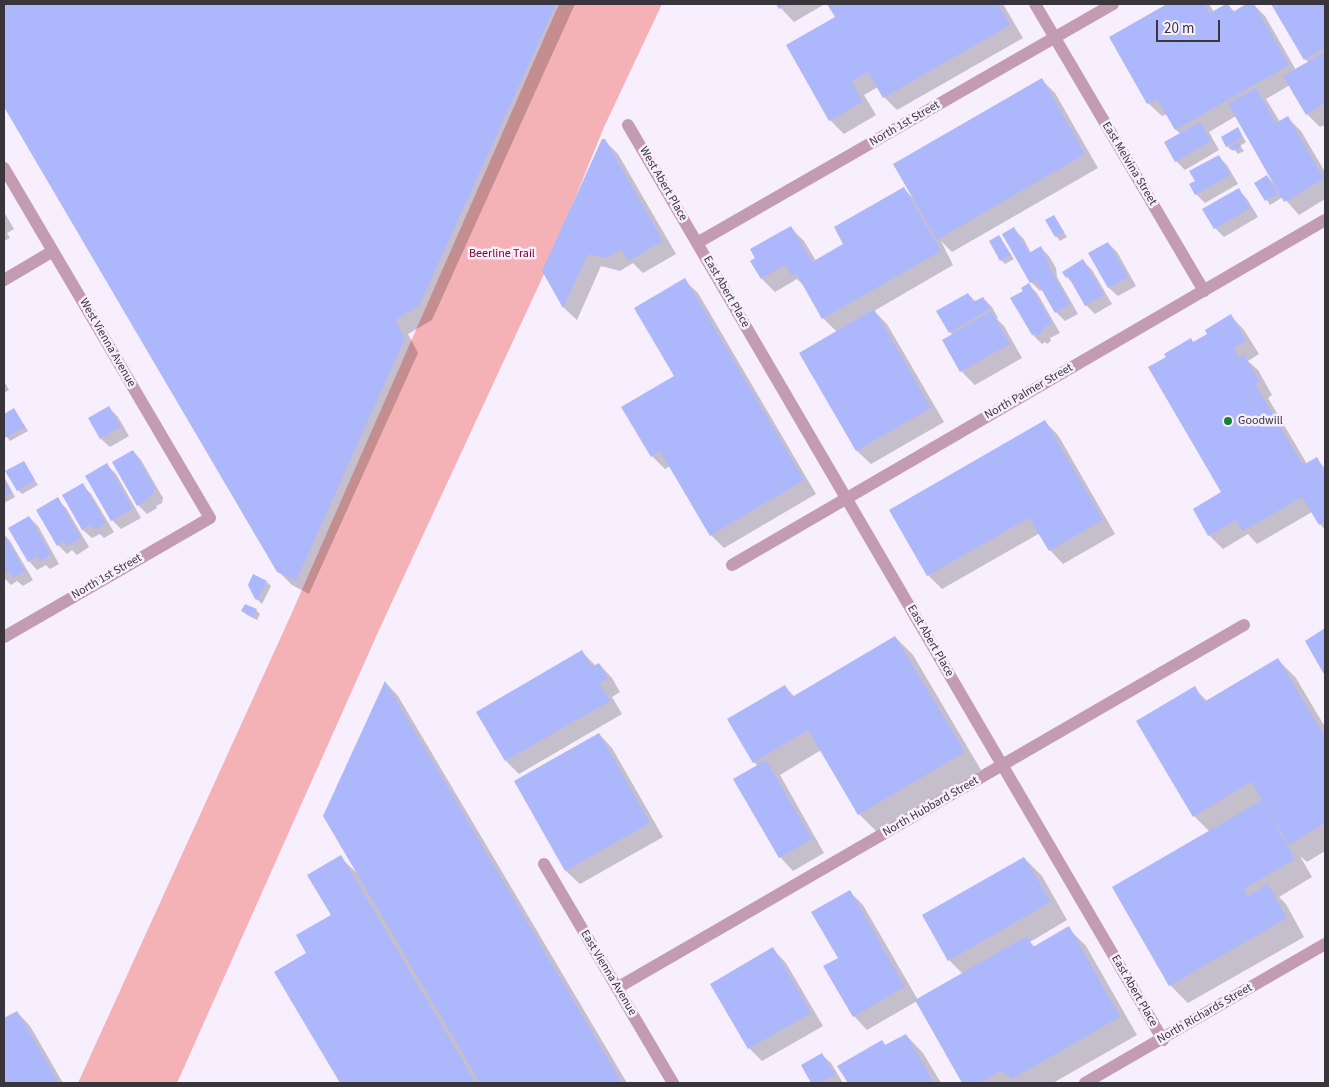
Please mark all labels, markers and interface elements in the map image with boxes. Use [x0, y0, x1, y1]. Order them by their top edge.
scale bar [1159, 10, 1223, 42]
text: 20 m [1164, 18, 1194, 39]
street label: North 1st Street [867, 98, 943, 150]
street label: East Melvina Street [1098, 120, 1160, 208]
street label: West Abert Place [636, 144, 690, 224]
park label: Beerline Trail [469, 247, 535, 261]
street label: East Abert Place [700, 254, 752, 330]
street label: West Vienna Avenue [76, 296, 138, 390]
street label: North Palmer Street [982, 361, 1076, 423]
place label: Goodwill [1238, 414, 1283, 428]
marker: Goodwill [1222, 415, 1234, 427]
street label: North 1st Street [69, 551, 145, 603]
street label: East Abert Place [904, 603, 956, 679]
street label: North Hubbard Street [881, 774, 981, 840]
street label: East Vienna Avenue [577, 928, 639, 1018]
street label: East Abert Place [1108, 953, 1160, 1029]
street label: North Richards Street [1155, 981, 1255, 1047]

